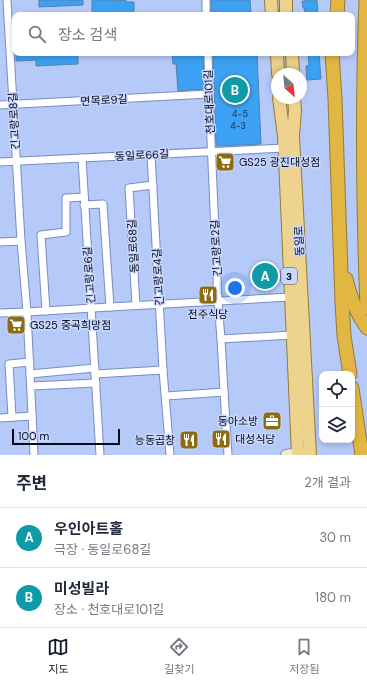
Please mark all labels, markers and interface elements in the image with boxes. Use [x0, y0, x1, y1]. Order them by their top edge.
search box [12, 12, 355, 56]
icon: search [26, 23, 48, 45]
text: 장소 검색 [58, 25, 117, 45]
north arrow [271, 68, 307, 104]
street label: 천호대로101길 [201, 69, 217, 135]
pin: B [222, 75, 248, 105]
street label: 긴고랑로8길 [6, 92, 22, 150]
street label: 면목로9길 [80, 92, 128, 108]
house number: 4-5 [232, 108, 248, 120]
house number: 4-3 [230, 120, 246, 132]
street label: 동일로66길 [115, 147, 169, 163]
supermarket icon: GS25 광진대성점 [214, 151, 236, 173]
place label: GS25 광진대성점 [239, 155, 320, 169]
street label: 동일로68길 [125, 219, 141, 273]
street label: 긴고랑로2길 [208, 219, 224, 277]
street label: 동일로 [291, 225, 307, 257]
street label: 긴고랑로6길 [80, 246, 98, 304]
street label: 긴고랑로4길 [150, 248, 166, 306]
pin: A [252, 261, 278, 291]
road number: 3 [281, 268, 297, 284]
your location [225, 278, 245, 298]
restaurant icon: 전주식당 [197, 284, 219, 306]
place label: 전주식당 [188, 307, 228, 321]
supermarket icon: GS25 중곡희망점 [5, 314, 27, 336]
place label: GS25 중곡희망점 [30, 318, 111, 332]
map controls [319, 371, 355, 443]
button: locate [319, 371, 355, 407]
button: layers [319, 407, 355, 443]
office icon: 동아소방 [261, 410, 283, 432]
place label: 동아소방 [218, 414, 258, 428]
scale bar [12, 427, 120, 446]
restaurant icon: 대성식당 [210, 428, 232, 450]
text: 100 m [18, 429, 49, 443]
restaurant icon: 능동곱창 [178, 429, 200, 451]
place label: 대성식당 [235, 432, 275, 446]
place label: 능동곱창 [135, 433, 175, 447]
text: 주변 [16, 472, 47, 494]
text: 2개 결과 [304, 474, 351, 491]
text: 우인아트홀 [54, 519, 123, 539]
text: A [24, 529, 34, 546]
text: 30 m [319, 529, 351, 546]
text: 극장 · 동일로68길 [54, 541, 151, 558]
text: 미성빌라 [54, 579, 109, 599]
text: B [25, 589, 33, 606]
text: 180 m [315, 589, 351, 606]
text: 장소 · 천호대로101길 [54, 601, 164, 618]
tab: 지도 [47, 636, 69, 676]
tab: 길찾기 [164, 636, 195, 676]
tab: 저장됨 [289, 636, 320, 676]

